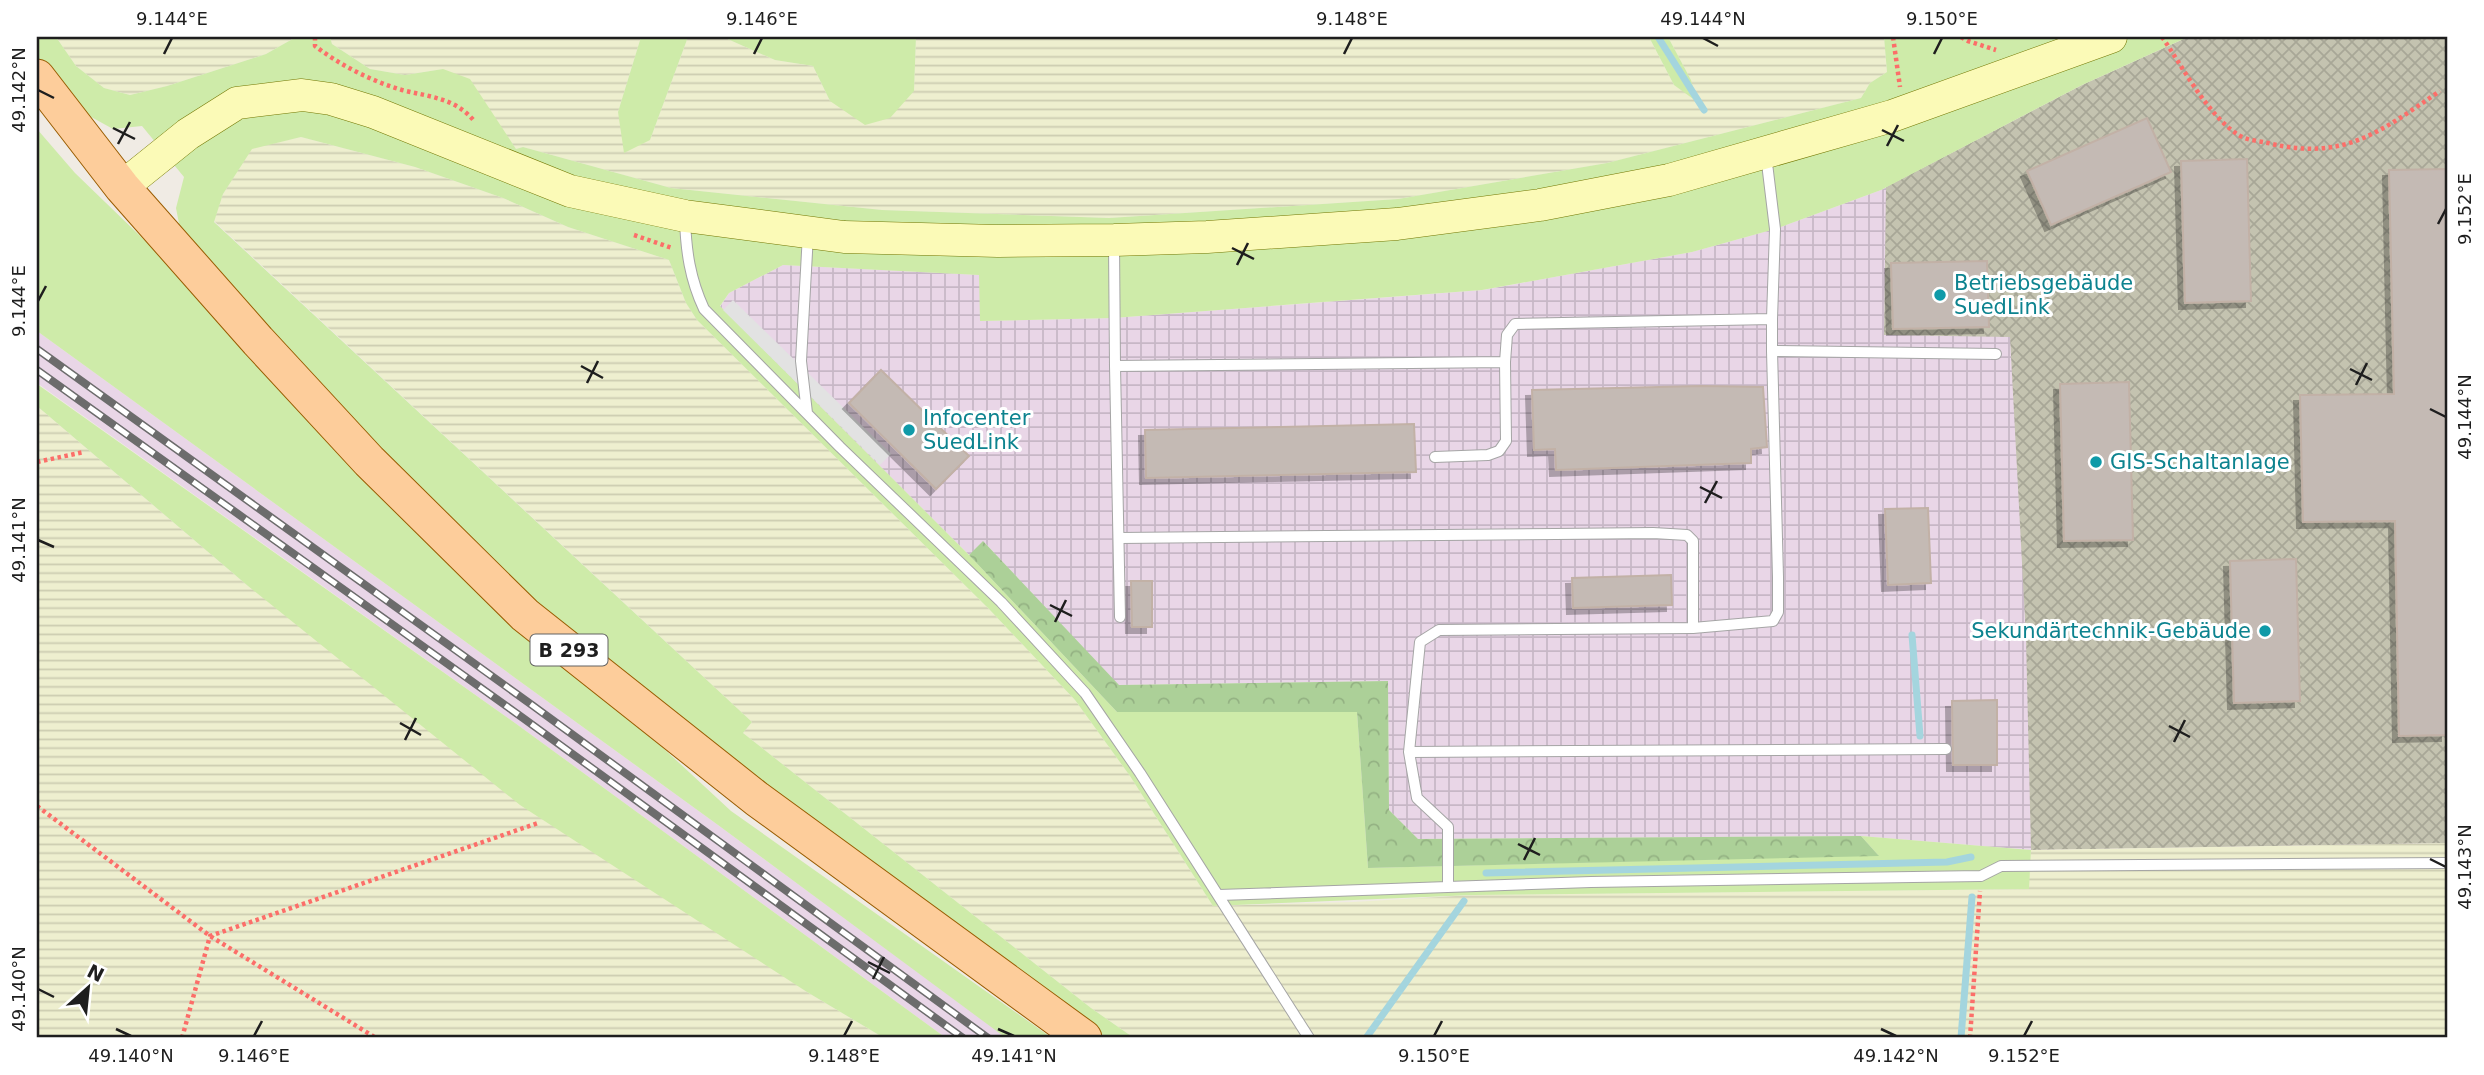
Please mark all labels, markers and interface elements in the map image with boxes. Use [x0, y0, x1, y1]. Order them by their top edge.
text: 9.144°E [136, 8, 208, 29]
text: 9.146°E [726, 8, 798, 29]
text: 9.148°E [1316, 8, 1388, 29]
text: 49.144°N [1660, 8, 1746, 29]
text: 9.150°E [1906, 8, 1978, 29]
text: 49.142°N [8, 47, 29, 133]
text: 9.152°E [2454, 173, 2475, 245]
text: 9.144°E [8, 265, 29, 337]
place label: Betriebsgebäude SuedLink [1954, 271, 2133, 319]
marker: Betriebsgebäude SuedLink [1932, 287, 1948, 303]
text: 49.144°N [2454, 374, 2475, 460]
place label: Infocenter SuedLink [923, 406, 1031, 454]
marker: Infocenter SuedLink [901, 422, 917, 438]
place label: GIS-Schaltanlage [2110, 450, 2290, 474]
marker: GIS-Schaltanlage [2088, 454, 2104, 470]
text: 49.141°N [8, 497, 29, 583]
place label: Sekundärtechnik-Gebäude [1971, 619, 2251, 643]
marker: Sekundärtechnik-Gebäude [2257, 623, 2273, 639]
road number: B 293 [530, 635, 608, 666]
text: 49.143°N [2454, 824, 2475, 910]
text: 49.140°N [8, 946, 29, 1032]
north arrow [52, 953, 122, 1023]
text: N [84, 959, 108, 986]
text: 49.140°N [88, 1045, 174, 1066]
text: 9.146°E [218, 1045, 290, 1066]
text: 9.148°E [808, 1045, 880, 1066]
text: 49.141°N [971, 1045, 1057, 1066]
text: 9.150°E [1398, 1045, 1470, 1066]
text: 49.142°N [1853, 1045, 1939, 1066]
text: 9.152°E [1988, 1045, 2060, 1066]

